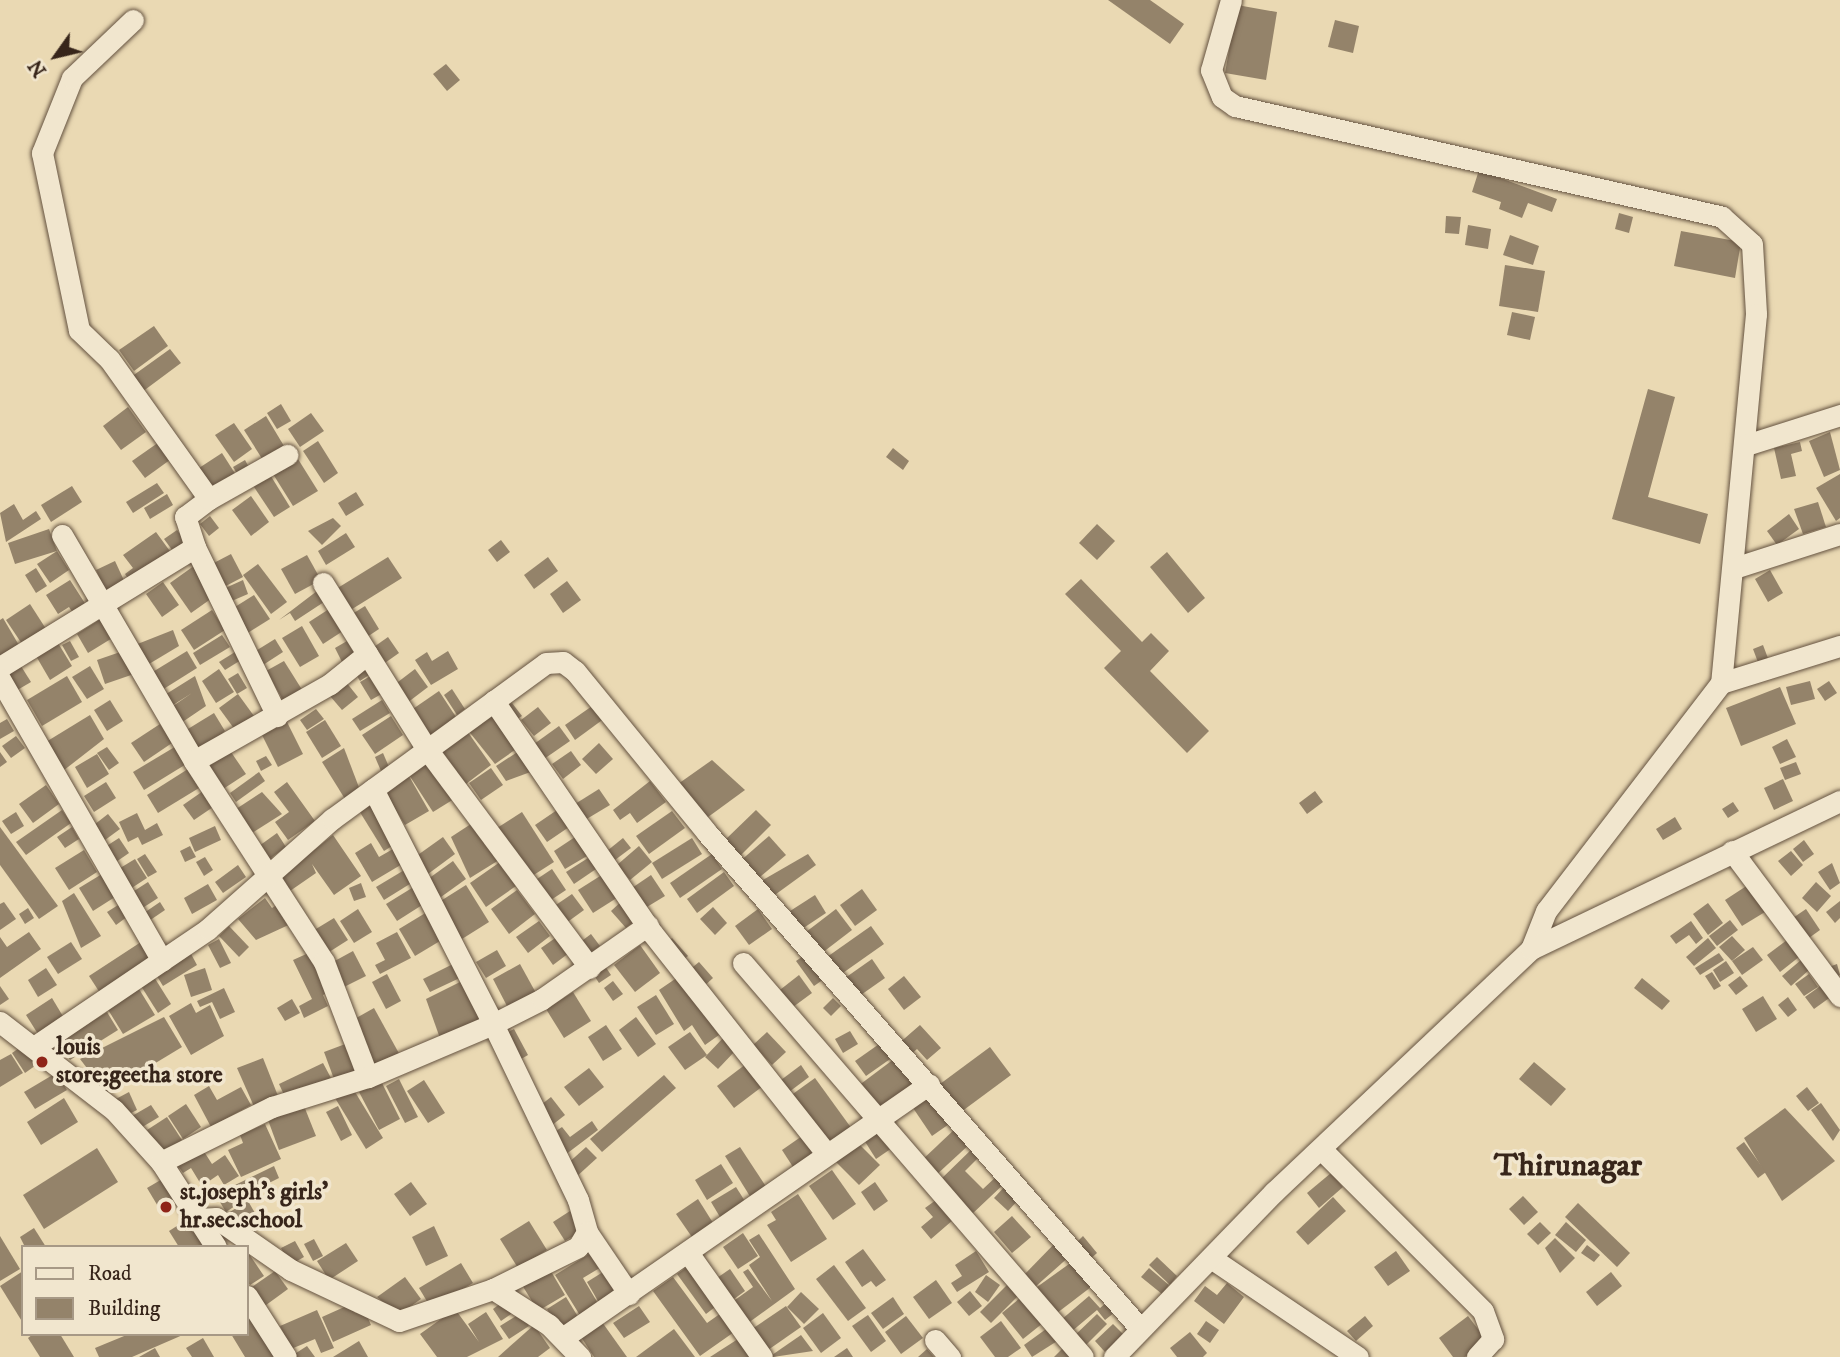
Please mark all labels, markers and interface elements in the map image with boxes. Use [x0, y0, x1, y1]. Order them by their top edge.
north arrow [21, 21, 91, 91]
text: N [24, 55, 52, 81]
place label: louis store;geetha store [56, 1034, 223, 1090]
marker: louis store;geetha store [34, 1054, 50, 1070]
district label: Thirunagar [1494, 1147, 1642, 1185]
place label: st.joseph's girls' hr.sec.school [180, 1179, 328, 1235]
marker: st.joseph's girls' hr.sec.school [158, 1199, 174, 1215]
legend [21, 1245, 248, 1336]
text: Road [88, 1261, 132, 1287]
text: Building [88, 1296, 160, 1322]

